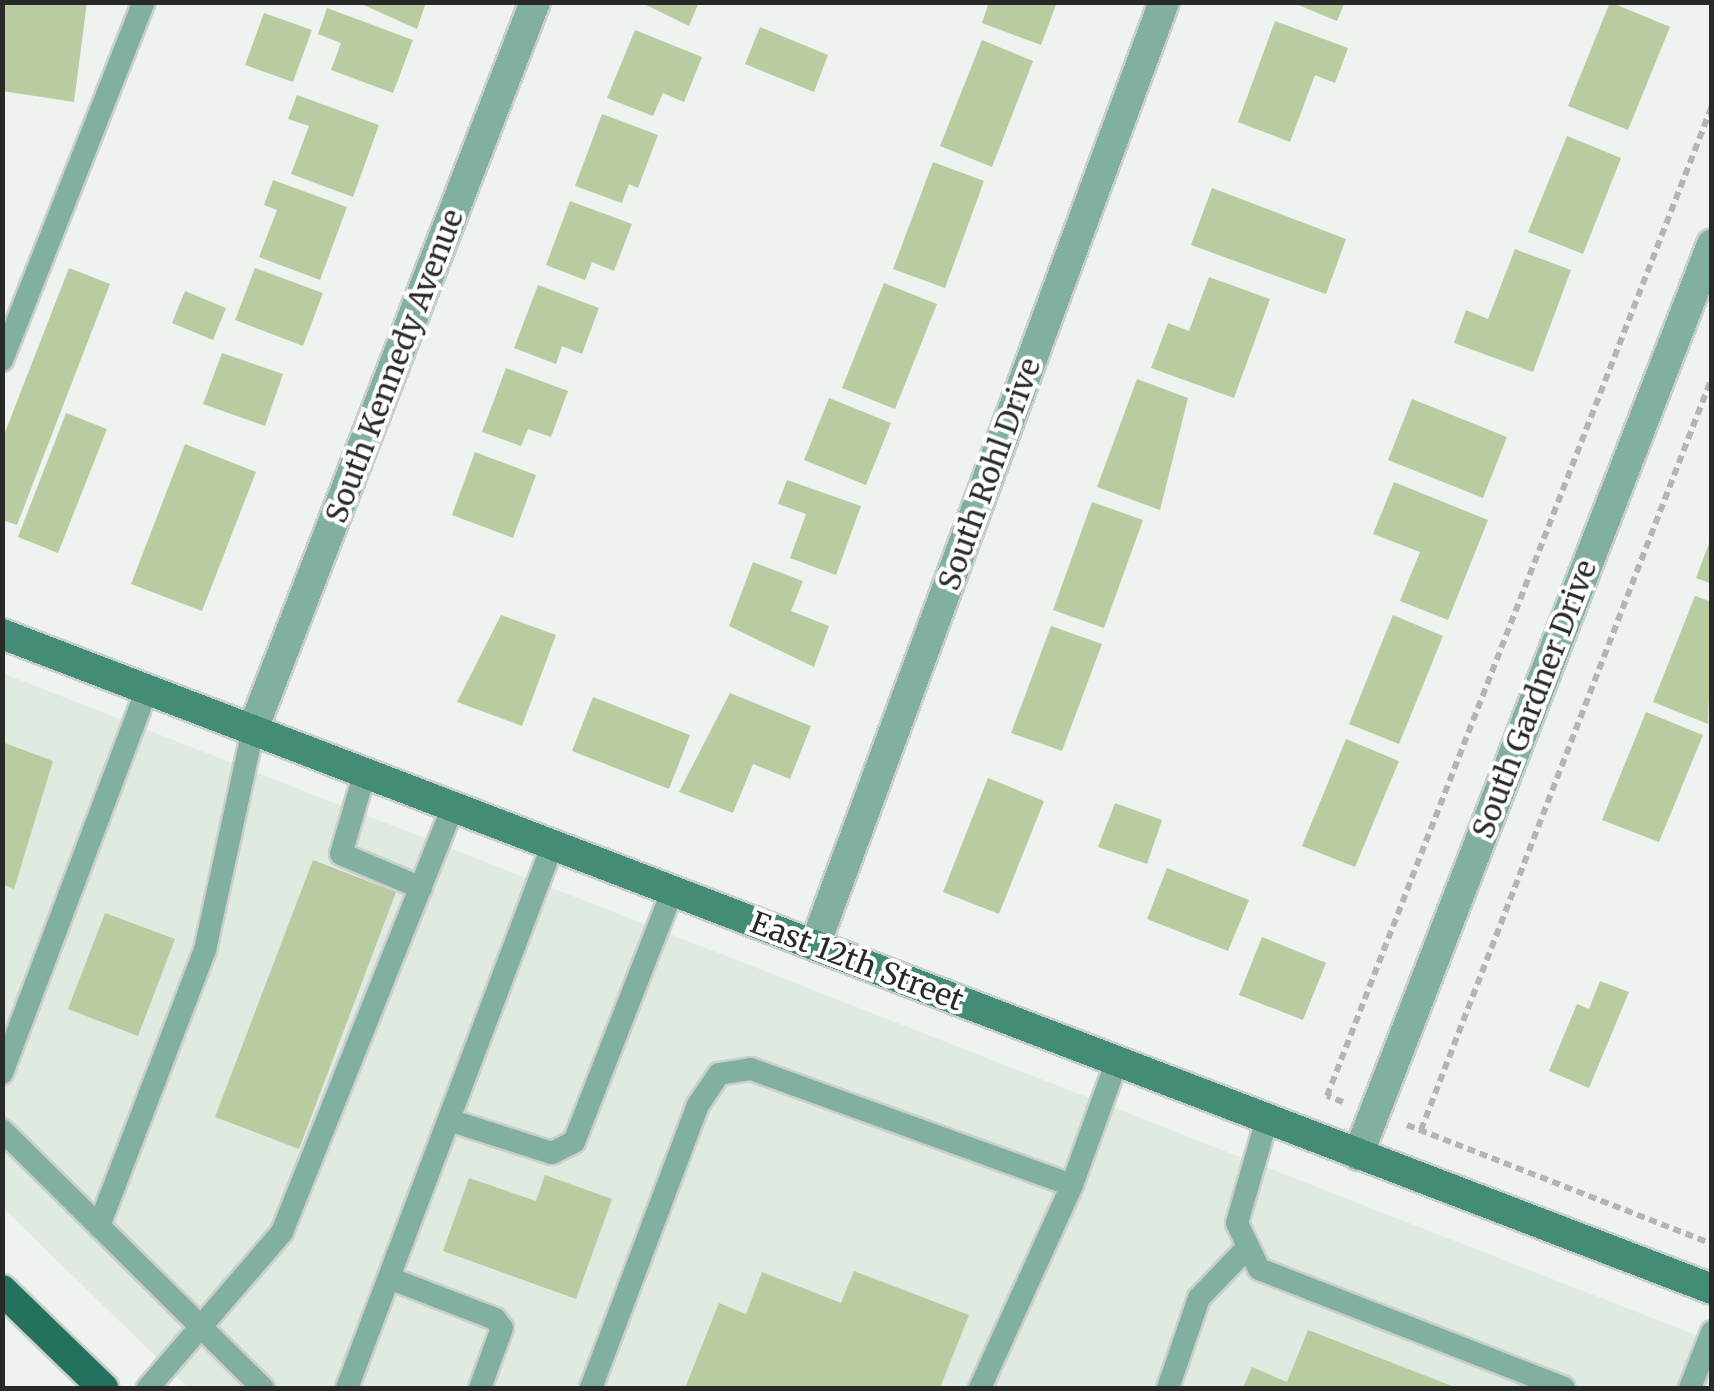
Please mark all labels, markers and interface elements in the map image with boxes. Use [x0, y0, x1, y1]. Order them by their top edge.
street label: South Kennedy Avenue [318, 204, 470, 528]
street label: South Rohl Drive [930, 353, 1048, 595]
street label: South Gardner Drive [1464, 555, 1604, 843]
street label: East 12th Street [746, 904, 968, 1018]

